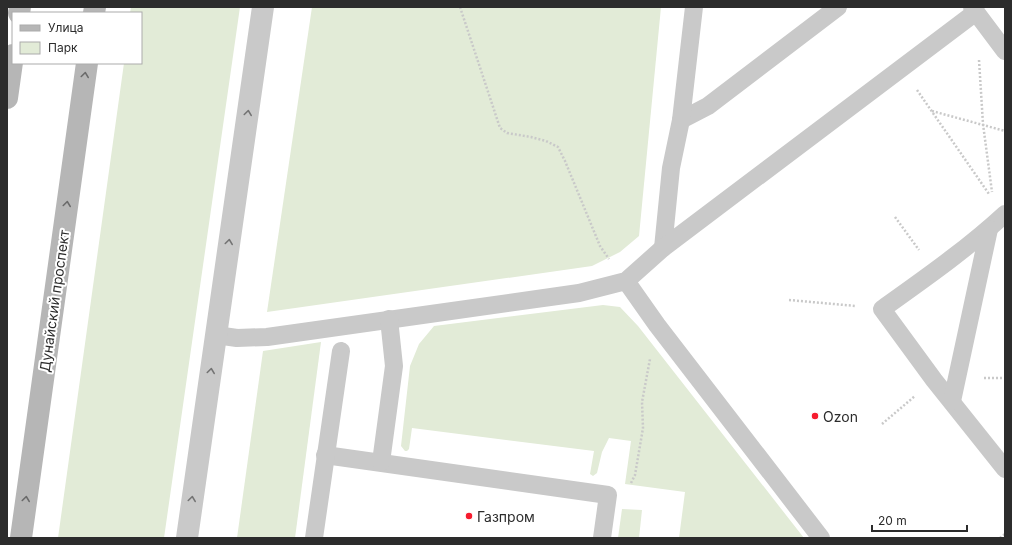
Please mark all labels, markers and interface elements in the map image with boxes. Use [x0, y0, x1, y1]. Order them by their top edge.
legend [12, 12, 142, 64]
text: Улица [48, 20, 83, 35]
text: Парк [48, 40, 78, 55]
one-way arrow [80, 72, 89, 79]
one-way arrow [243, 110, 252, 116]
one-way arrow [62, 201, 71, 207]
street label: Дунайский проспект [36, 228, 72, 373]
one-way arrow [224, 239, 233, 245]
one-way arrow [206, 368, 215, 374]
place label: Ozon [823, 408, 858, 425]
marker: Ozon [810, 411, 820, 421]
one-way arrow [21, 496, 30, 502]
one-way arrow [187, 496, 196, 502]
scale bar [872, 507, 967, 533]
place label: Газпром [477, 508, 535, 525]
marker: Газпром [464, 511, 474, 521]
text: 20 m [878, 513, 907, 528]

